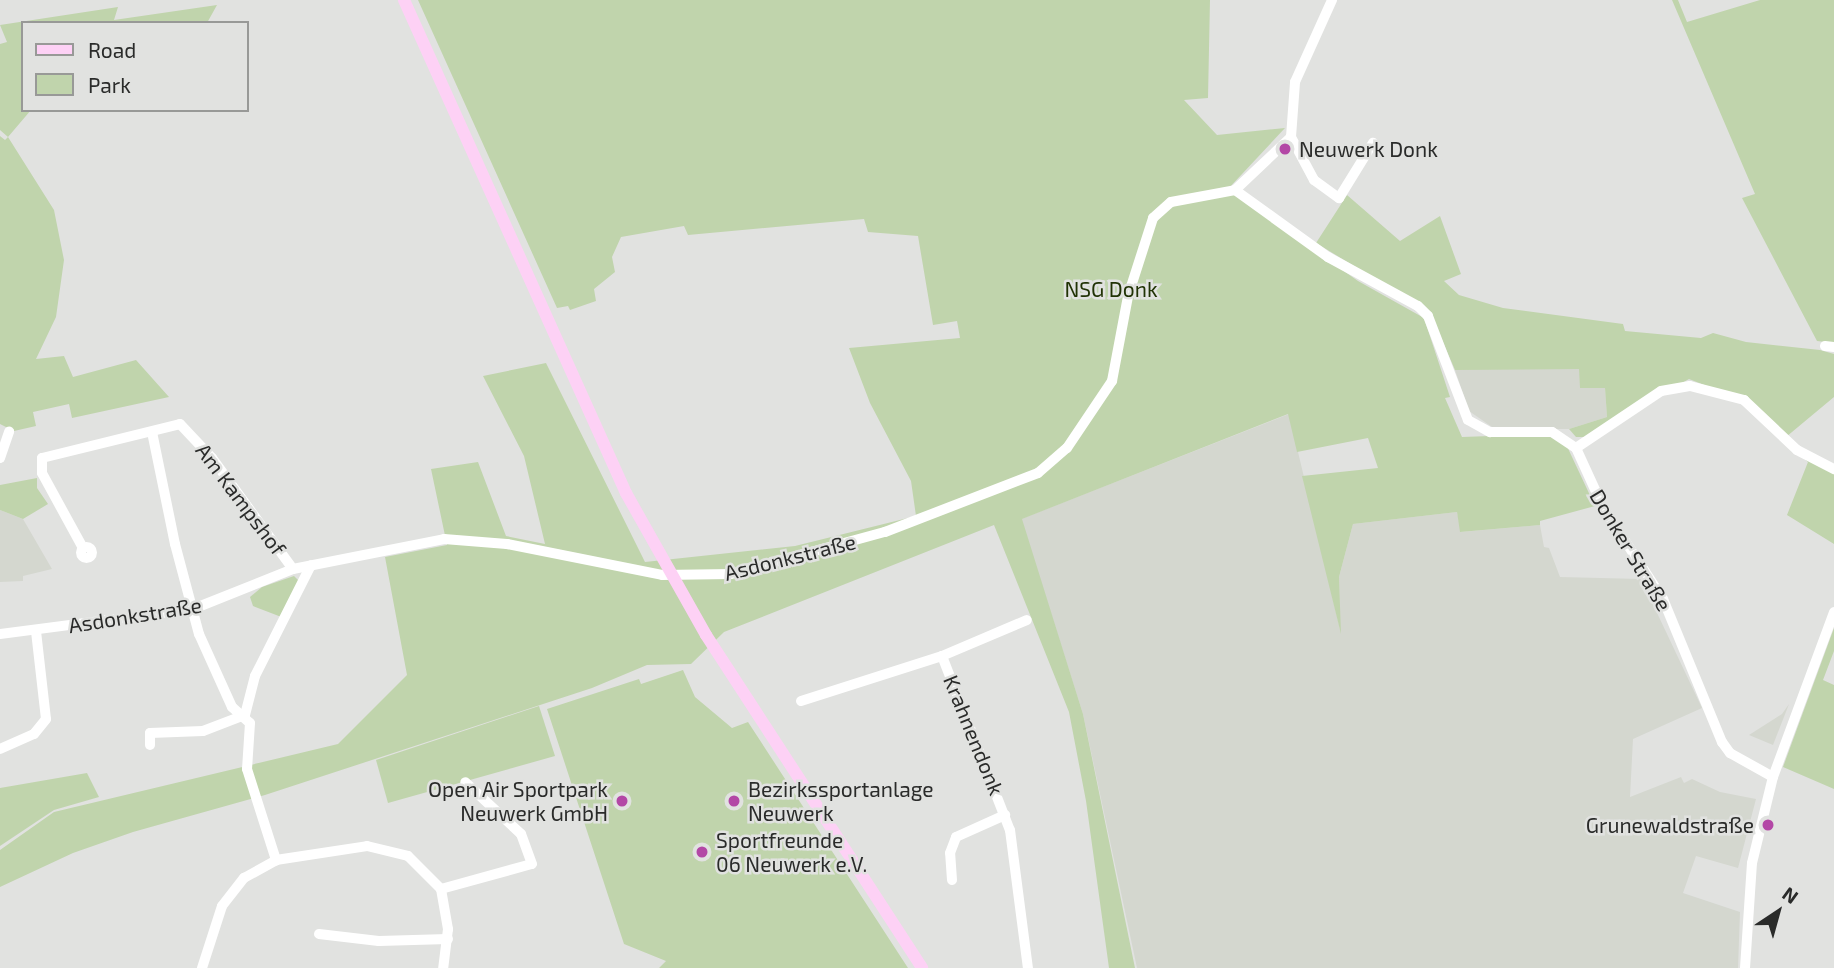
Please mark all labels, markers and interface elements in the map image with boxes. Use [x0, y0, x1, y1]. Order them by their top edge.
legend [21, 21, 248, 112]
text: Road [88, 37, 136, 62]
text: Park [88, 72, 131, 97]
place label: Neuwerk Donk [1299, 136, 1438, 162]
marker: Neuwerk Donk [1277, 141, 1293, 157]
park label: NSG Donk [1064, 276, 1158, 302]
street label: Am Kampshof [191, 438, 291, 560]
street label: Donker Straße [1585, 484, 1677, 616]
street label: Asdonkstraße [722, 528, 858, 586]
street label: Asdonkstraße [67, 592, 203, 638]
street label: Krahnendonk [939, 671, 1009, 799]
place label: Open Air Sportpark Neuwerk GmbH [427, 776, 608, 826]
place label: Bezirkssportanlage Neuwerk [748, 776, 934, 826]
marker: Open Air Sportpark Neuwerk GmbH [614, 793, 630, 809]
marker: Bezirkssportanlage Neuwerk [726, 793, 742, 809]
place label: Grunewaldstraße [1586, 812, 1754, 838]
marker: Grunewaldstraße [1760, 817, 1776, 833]
place label: Sportfreunde 06 Neuwerk e.V. [716, 827, 867, 877]
marker: Sportfreunde 06 Neuwerk e.V. [694, 844, 710, 860]
north arrow [1743, 877, 1813, 947]
text: N [1778, 881, 1803, 908]

